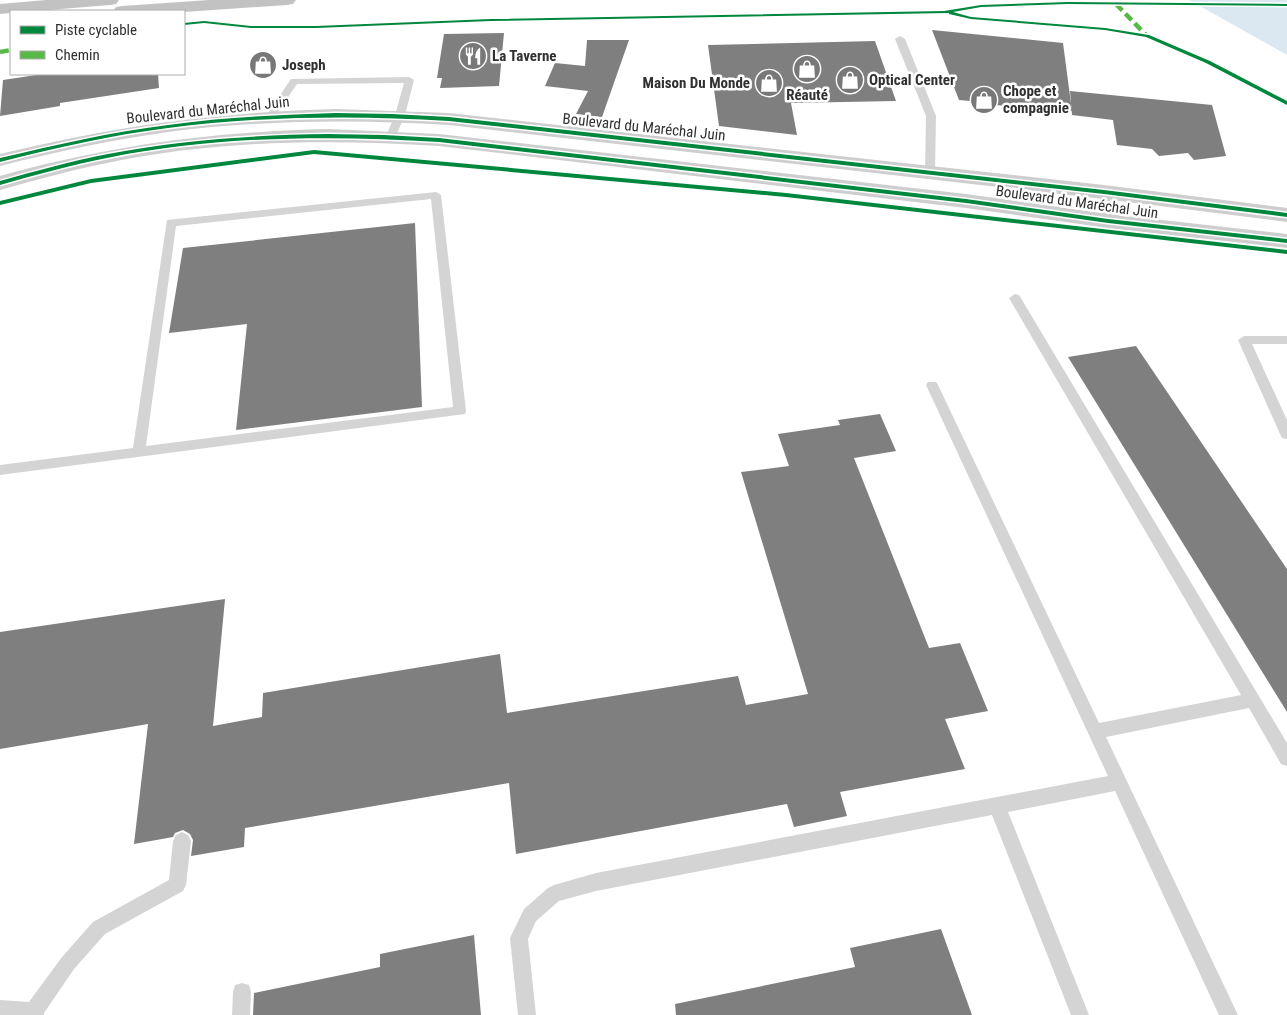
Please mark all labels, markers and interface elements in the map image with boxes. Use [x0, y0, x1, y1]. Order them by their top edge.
legend [10, 10, 185, 75]
text: Piste cyclable [55, 21, 137, 39]
restaurant icon: La Taverne [458, 41, 488, 71]
text: Chemin [55, 46, 100, 64]
place label: La Taverne [492, 47, 556, 65]
shop icon: Joseph [248, 50, 278, 80]
shop icon: Réauté [792, 54, 822, 84]
place label: Joseph [282, 56, 326, 74]
shop icon: Optical Center [835, 65, 865, 95]
shop icon: Maison Du Monde [754, 68, 784, 98]
place label: Optical Center [869, 71, 955, 89]
place label: Maison Du Monde [643, 74, 750, 92]
place label: Chope et compagnie [1003, 82, 1069, 117]
shop icon: Chope et compagnie [969, 85, 999, 115]
place label: Réauté [786, 86, 828, 104]
street label: Boulevard du Maréchal Juin [126, 92, 290, 128]
street label: Boulevard du Maréchal Juin [562, 109, 726, 145]
street label: Boulevard du Maréchal Juin [995, 182, 1159, 222]

